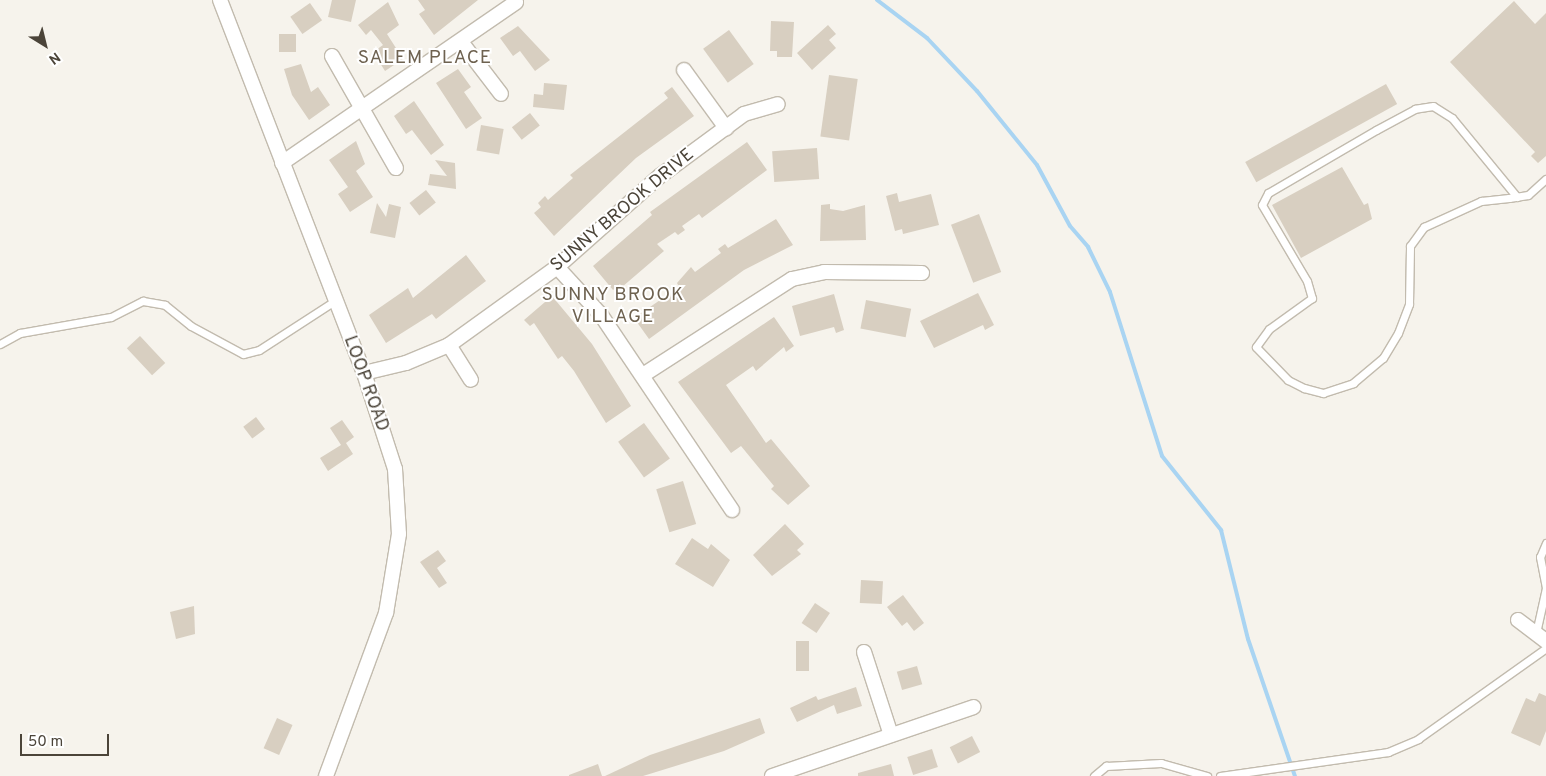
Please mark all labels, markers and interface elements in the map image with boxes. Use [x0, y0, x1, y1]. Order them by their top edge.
north arrow [20, 20, 70, 70]
text: N [45, 48, 63, 67]
district label: SALEM PLACE [356, 48, 494, 70]
street label: SUNNY BROOK DRIVE [547, 144, 699, 278]
district label: SUNNY BROOK VILLAGE [540, 285, 686, 329]
street label: LOOP ROAD [338, 333, 392, 435]
scale bar [22, 724, 111, 756]
text: 50 m [28, 733, 63, 752]

